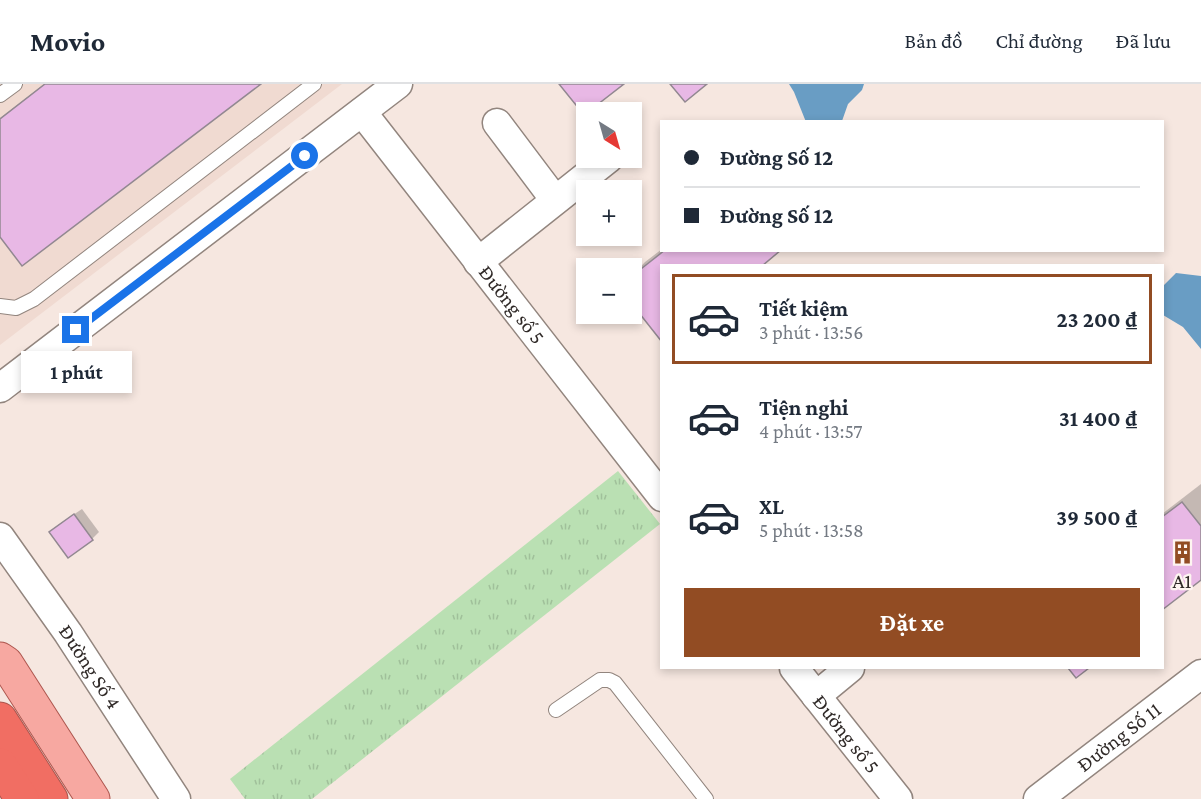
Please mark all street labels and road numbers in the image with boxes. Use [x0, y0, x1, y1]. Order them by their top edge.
street label: Đường số 5 [474, 260, 550, 349]
street label: Đường Số 4 [54, 620, 126, 714]
street label: Đường số 5 [808, 690, 885, 778]
street label: Đường Số 11 [1072, 697, 1166, 777]

